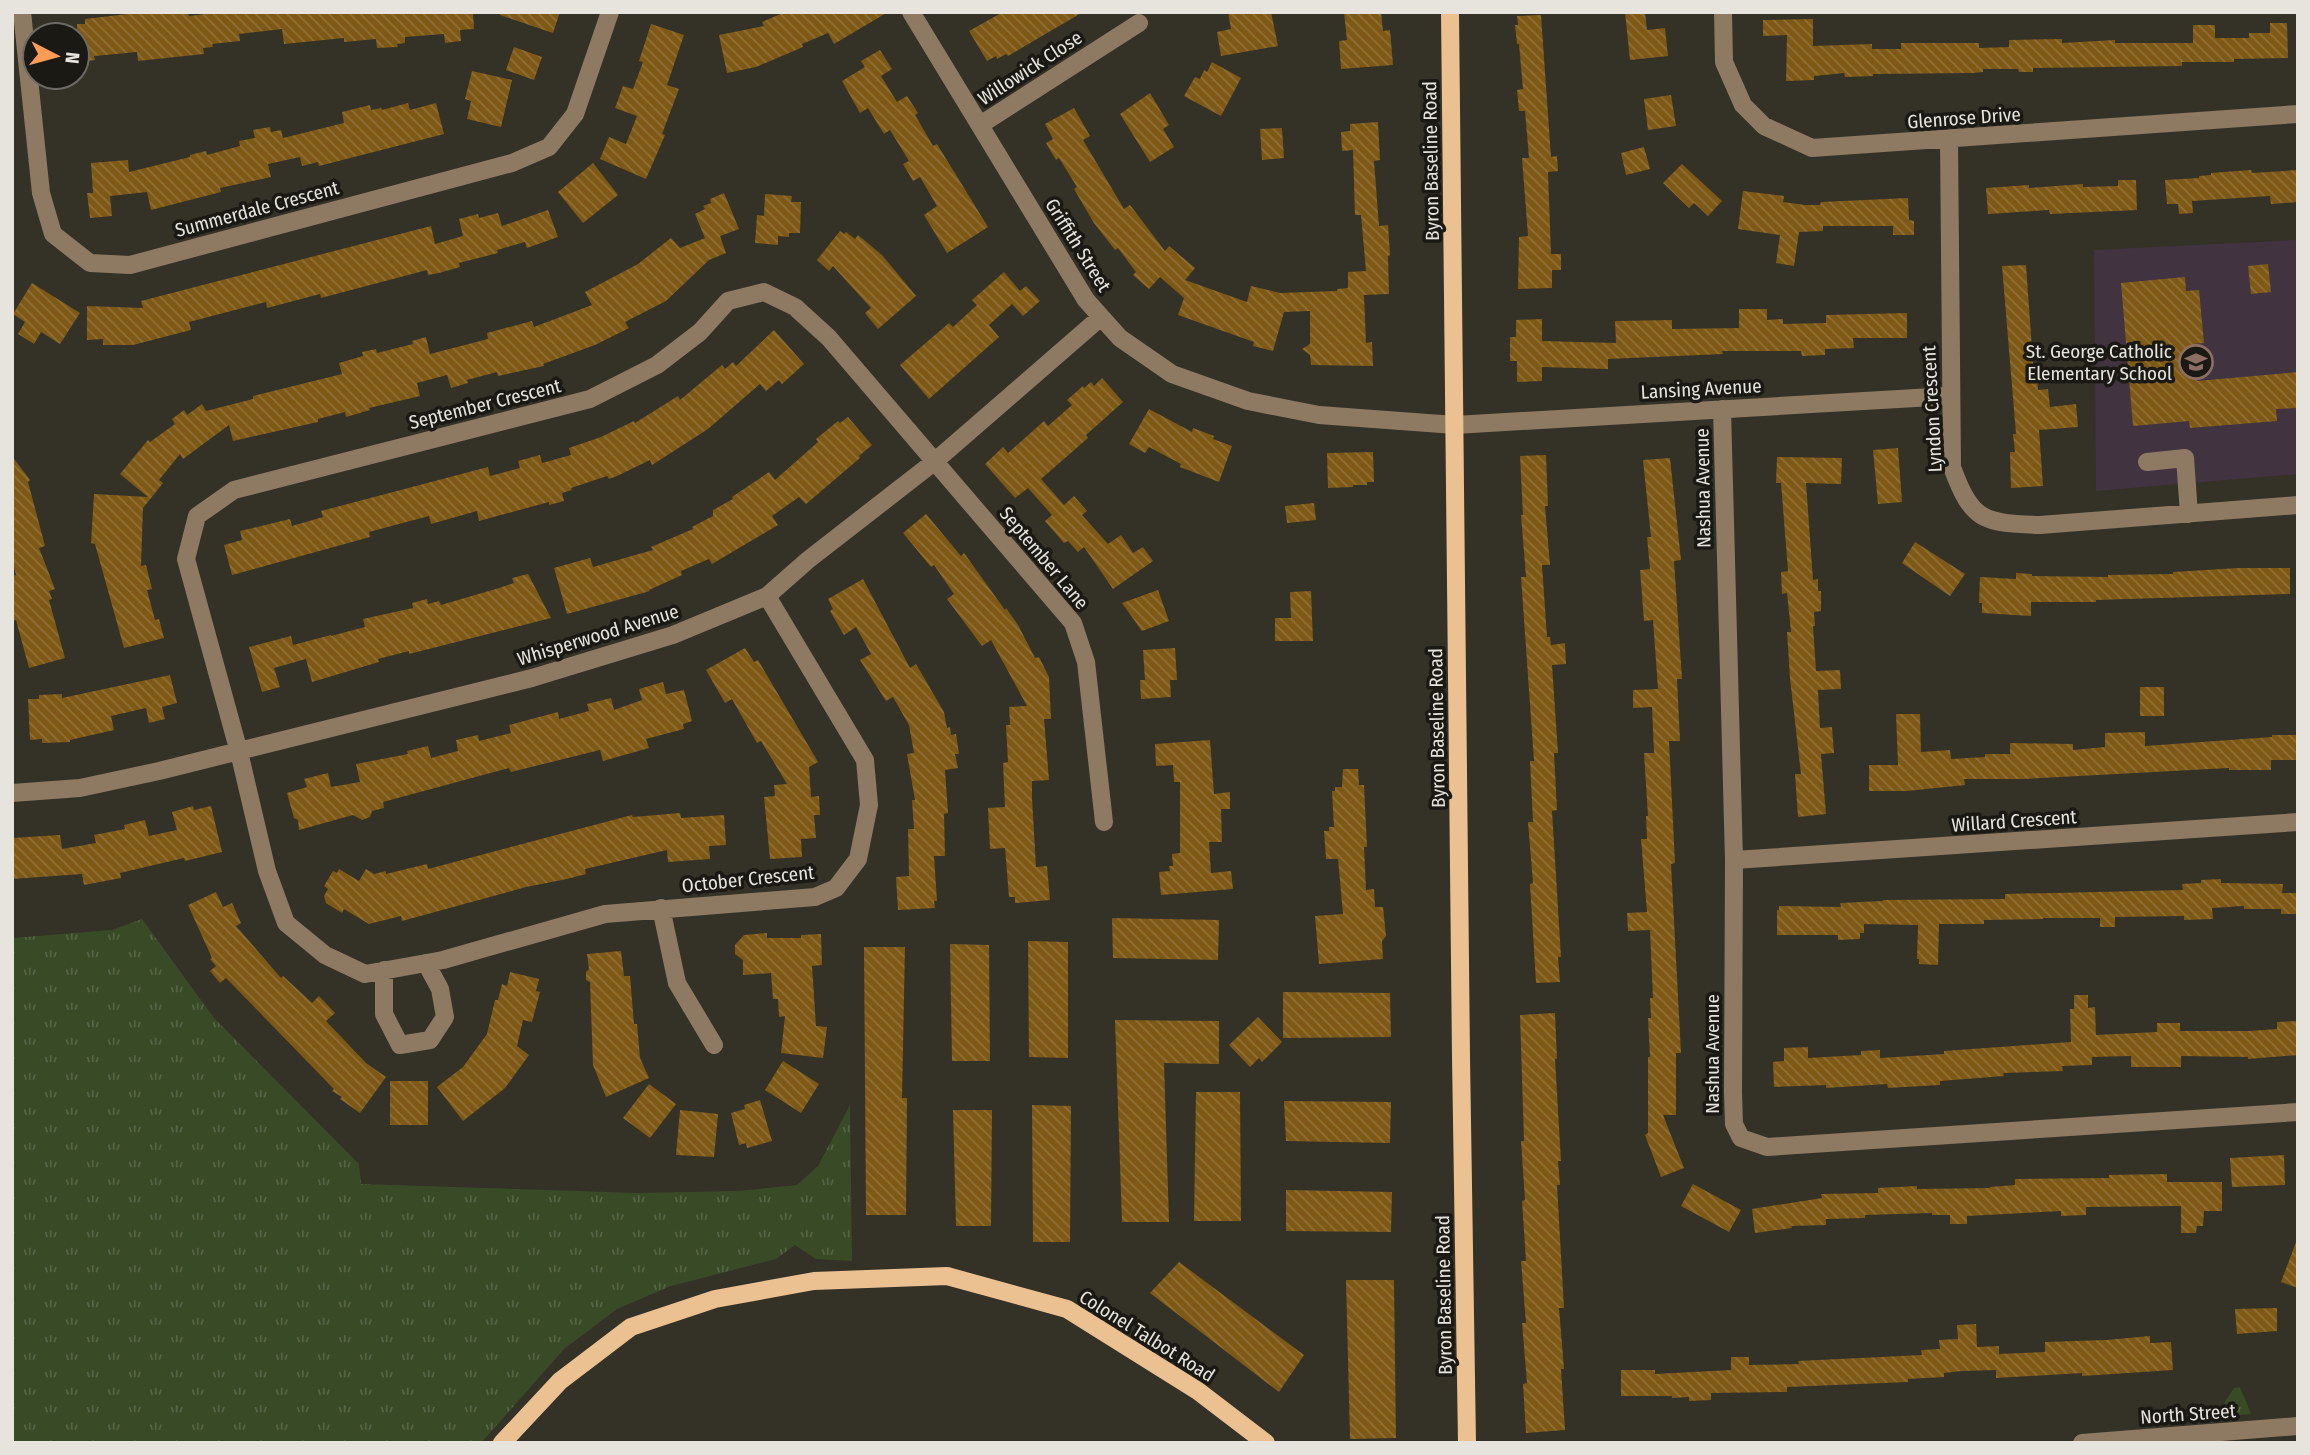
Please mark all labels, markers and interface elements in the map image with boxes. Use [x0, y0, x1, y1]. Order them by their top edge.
north arrow [21, 21, 91, 91]
street label: Willowick Close [974, 26, 1086, 110]
text: N [60, 51, 84, 65]
street label: Byron Baseline Road [1418, 81, 1444, 241]
street label: Glenrose Drive [1907, 103, 2021, 133]
street label: Summerdale Crescent [173, 176, 342, 242]
street label: Griffith Street [1040, 194, 1116, 296]
place label: St. George Catholic Elementary School [2026, 340, 2172, 385]
school or university icon: St. George Catholic Elementary School [2177, 343, 2215, 381]
street label: Lyndon Crescent [1917, 344, 1947, 473]
street label: September Crescent [407, 374, 564, 434]
street label: Lansing Avenue [1640, 374, 1762, 404]
street label: Nashua Avenue [1690, 428, 1716, 548]
street label: September Lane [995, 502, 1093, 614]
street label: Whisperwood Avenue [515, 600, 681, 670]
street label: Byron Baseline Road [1424, 648, 1450, 808]
street label: Willard Crescent [1951, 805, 2078, 837]
street label: October Crescent [681, 861, 816, 897]
street label: Nashua Avenue [1701, 994, 1724, 1114]
street label: Byron Baseline Road [1431, 1215, 1457, 1375]
street label: Colonel Talbot Road [1075, 1285, 1219, 1387]
street label: North Street [2140, 1399, 2237, 1429]

